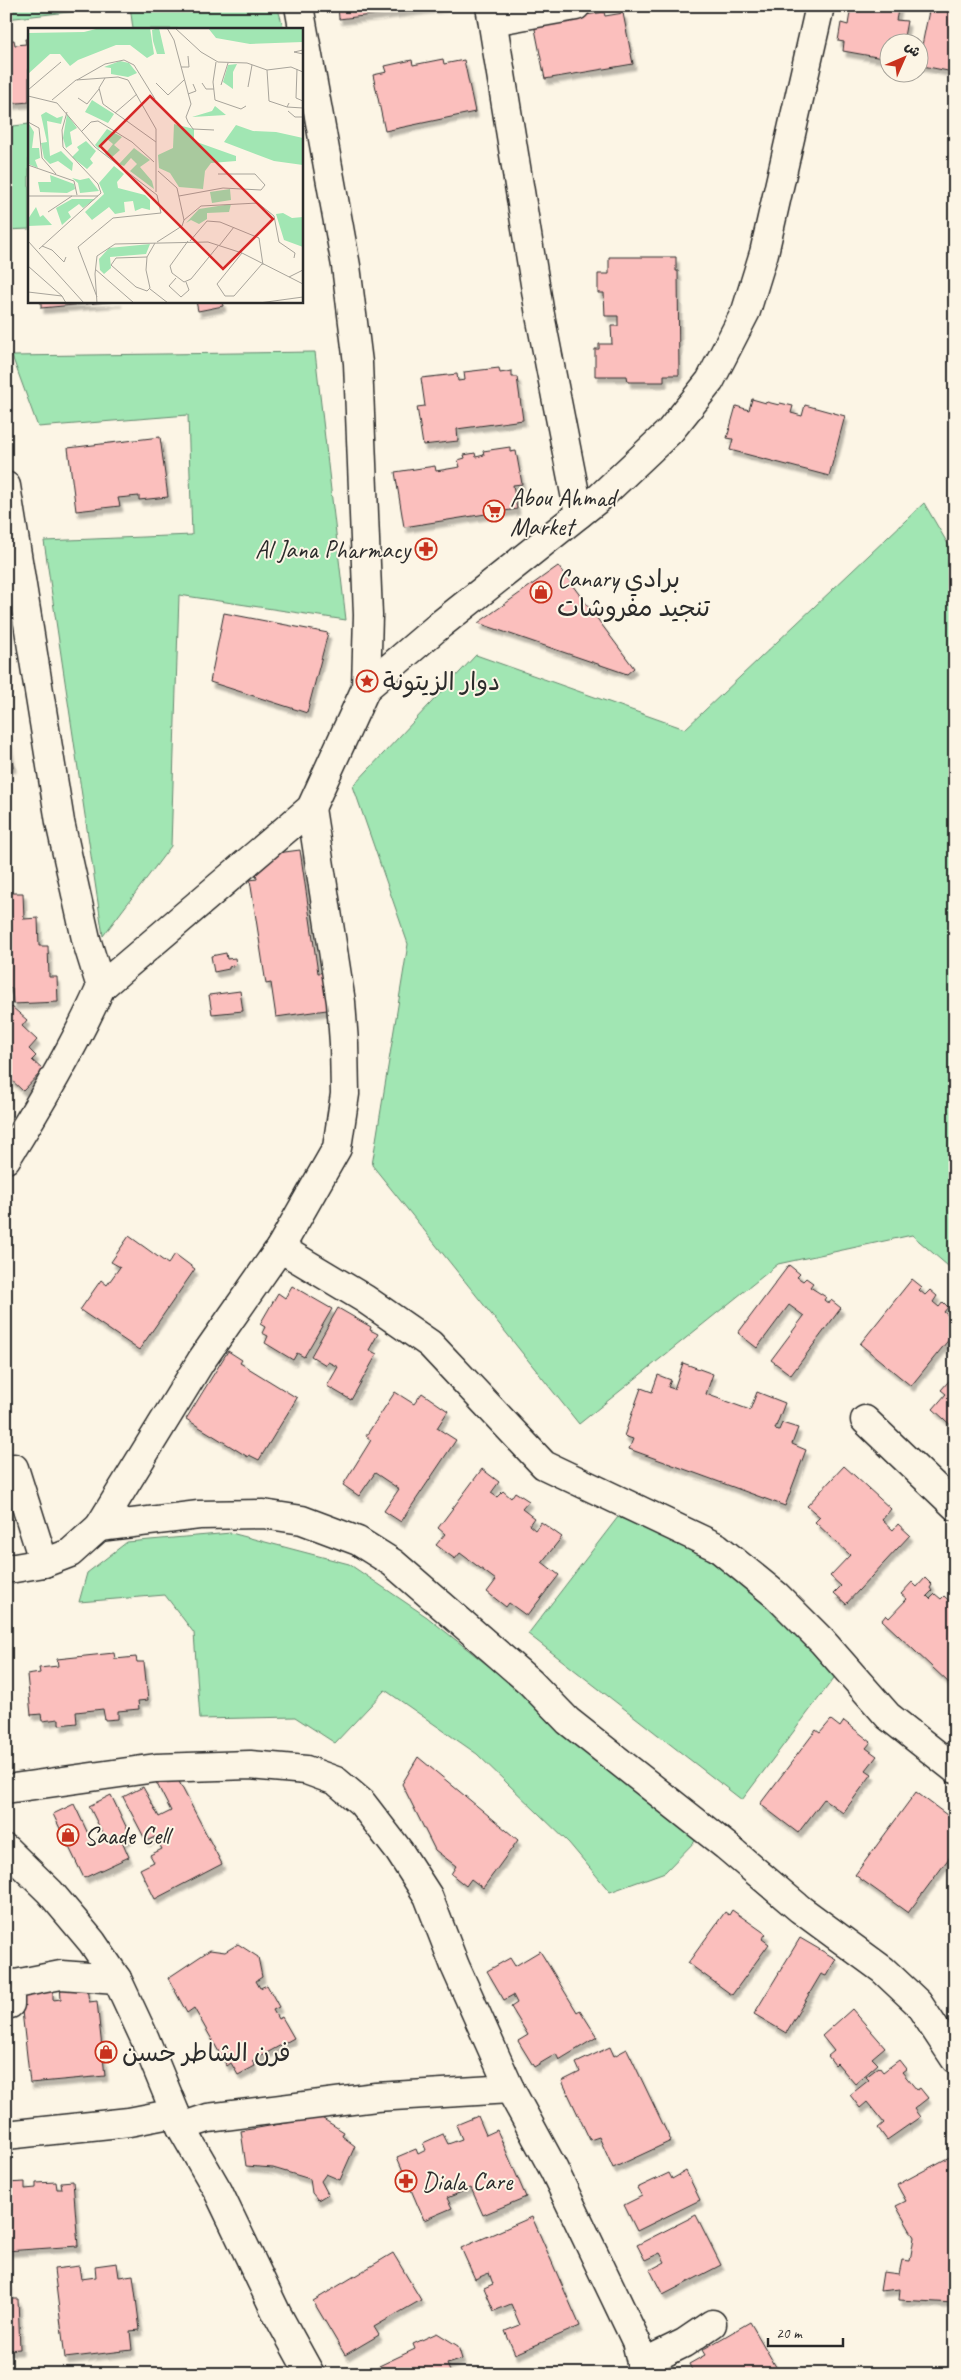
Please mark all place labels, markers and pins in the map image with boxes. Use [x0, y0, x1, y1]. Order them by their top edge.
place label: Abou Ahmad Market [510, 482, 620, 543]
supermarket icon: Abou Ahmad Market [482, 499, 506, 523]
place label: Al Jana Pharmacy [255, 534, 412, 566]
pharmacy icon: Al Jana Pharmacy [414, 537, 438, 561]
place label: Canary برادي تنجيد مفروشات [557, 563, 711, 624]
shop icon: Canary برادي تنجيد مفروشات [529, 580, 553, 604]
place label: دوار الزيتونة [383, 666, 500, 698]
place icon: دوار الزيتونة [355, 669, 379, 693]
place label: Saade Cell [84, 1820, 174, 1852]
shop icon: Saade Cell [56, 1823, 80, 1847]
place label: فرن الشاطر حسن [122, 2037, 291, 2069]
shop icon: فرن الشاطر حسن [94, 2040, 118, 2064]
place label: Diala Care [422, 2166, 514, 2198]
pharmacy icon: Diala Care [394, 2169, 418, 2193]

